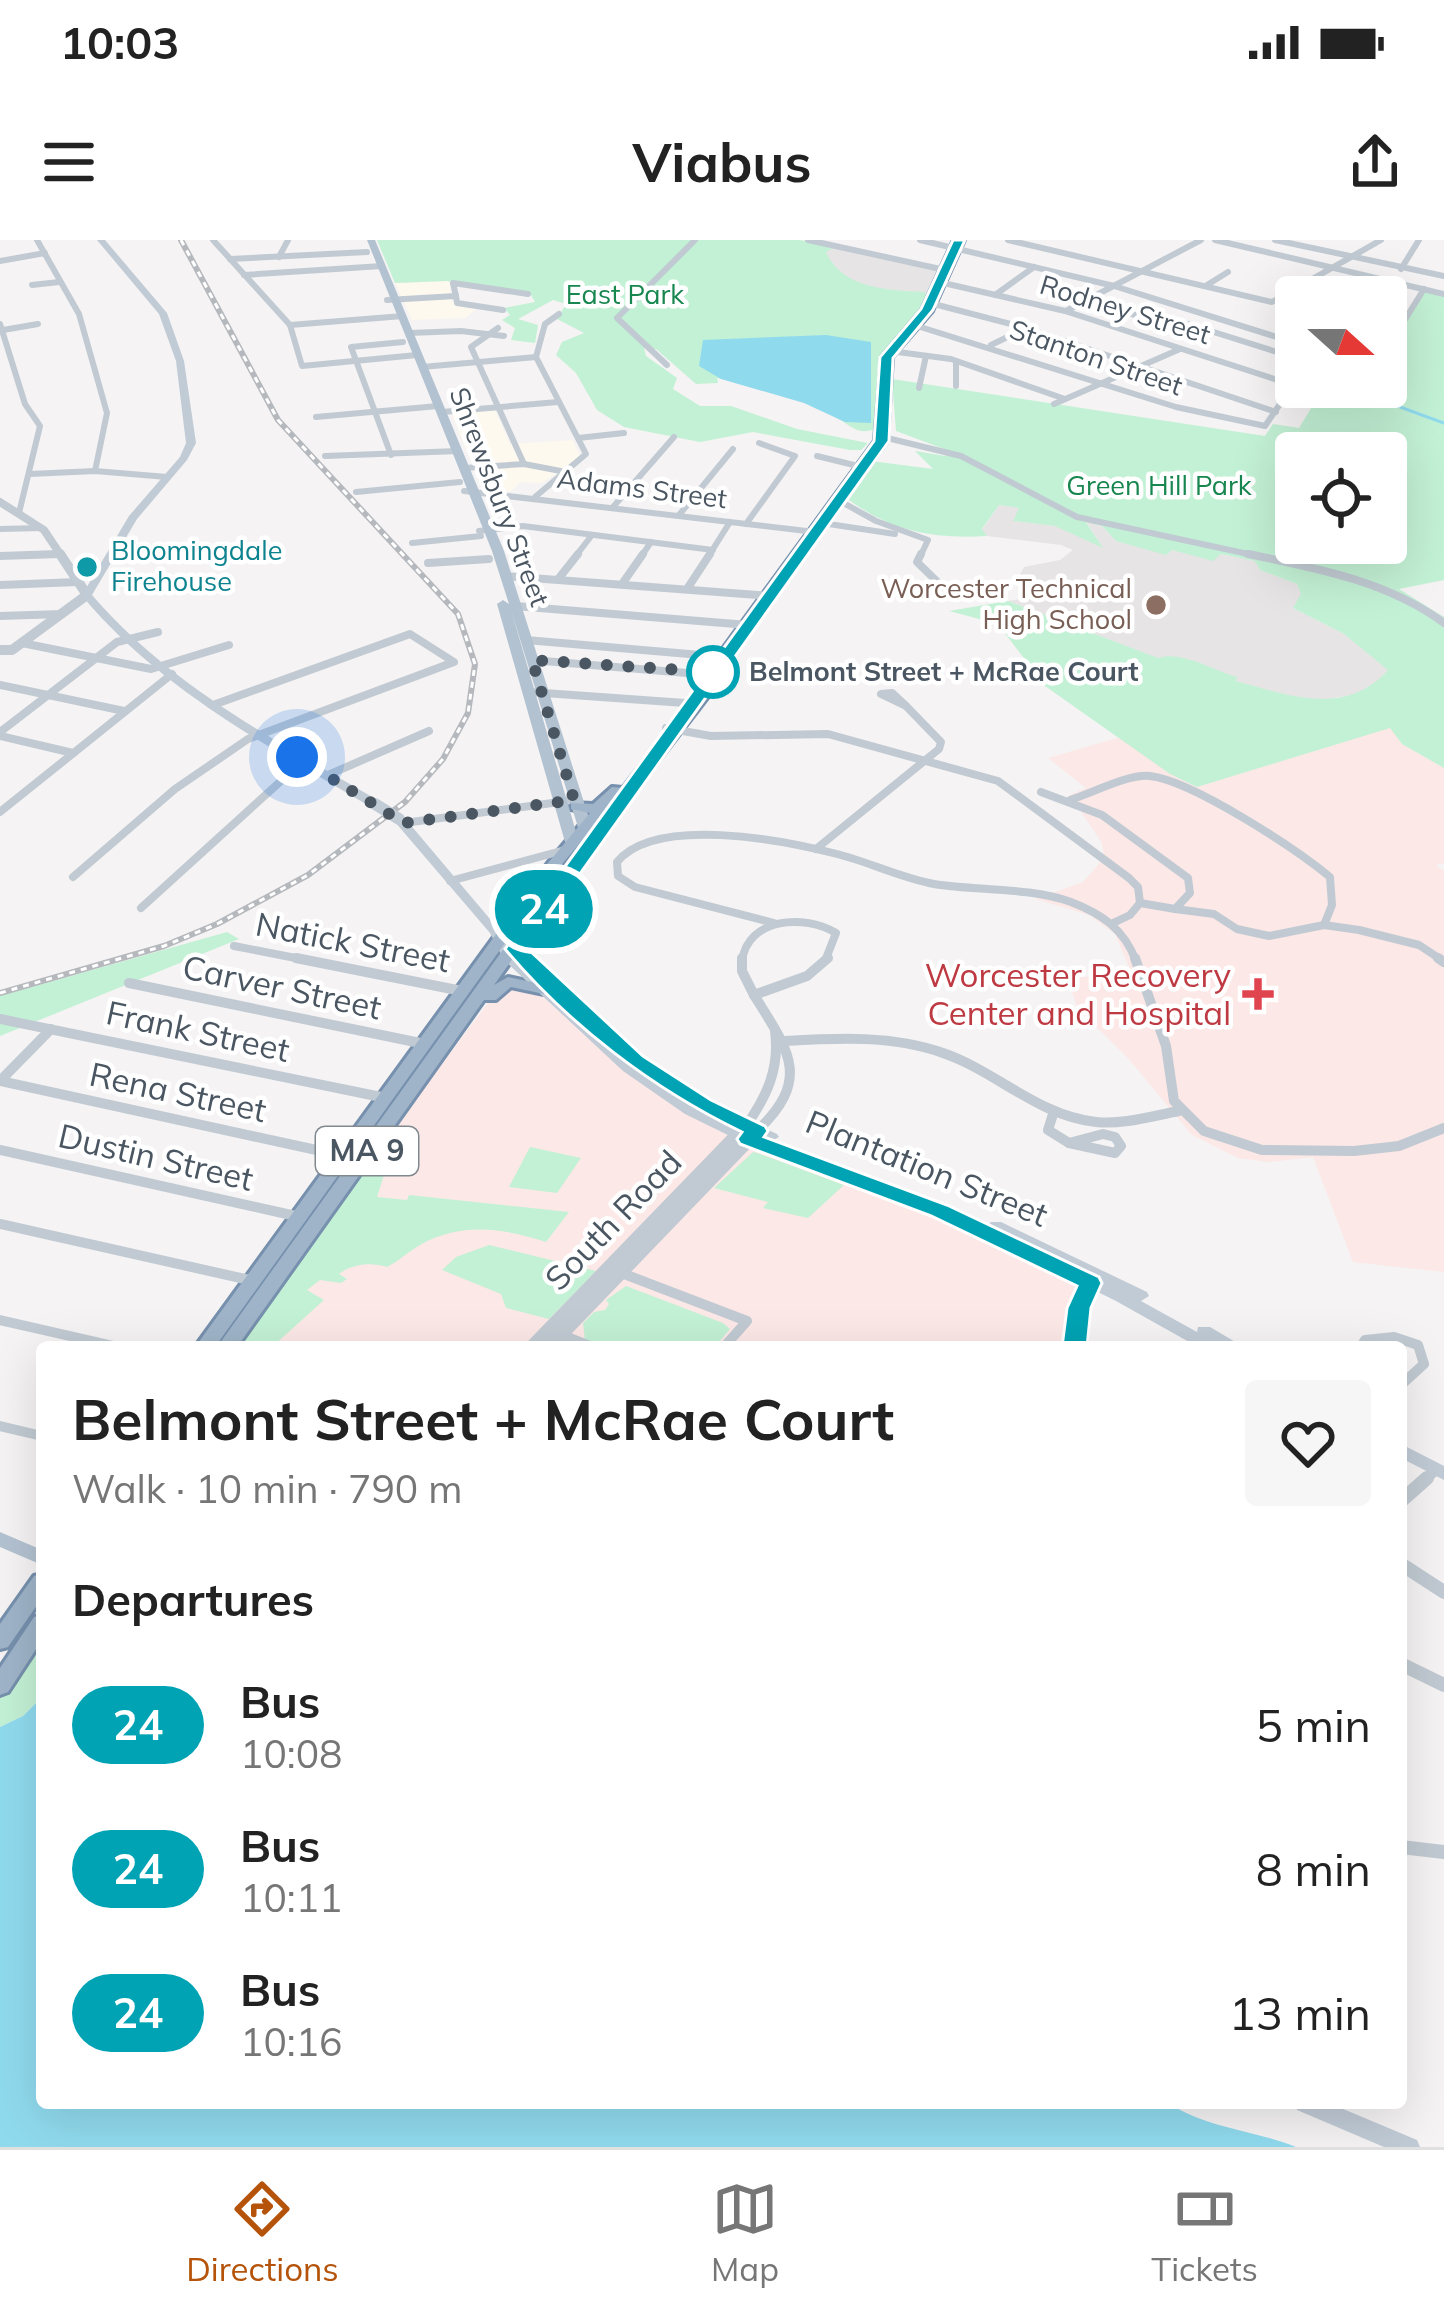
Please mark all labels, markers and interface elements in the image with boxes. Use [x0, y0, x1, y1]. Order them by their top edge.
text: 10:03 [60, 14, 179, 70]
text: Viabus [632, 128, 812, 196]
icon: menu [36, 129, 102, 195]
icon: share [1342, 129, 1408, 195]
street label: Rodney Street [1036, 267, 1215, 351]
north arrow [1275, 276, 1407, 408]
map controls [1275, 276, 1407, 564]
park label: East Park [566, 277, 685, 311]
street label: Stanton Street [1005, 312, 1187, 403]
street label: Shrewsbury Street [443, 382, 557, 611]
button: locate [1275, 432, 1407, 564]
street label: Adams Street [555, 461, 729, 515]
park label: Green Hill Park [1066, 468, 1253, 502]
place label: Bloomingdale Firehouse [111, 533, 282, 598]
marker: Bloomingdale Firehouse [74, 554, 100, 580]
place label: Worcester Technical High School [880, 571, 1132, 636]
marker: Worcester Technical High School [1143, 592, 1169, 618]
marker: Belmont Street + McRae Court [688, 647, 738, 697]
place label: Belmont Street + McRae Court [749, 654, 1138, 688]
your location [267, 727, 327, 787]
line badge: 24 [490, 870, 598, 948]
text: 24 [519, 882, 569, 935]
street label: Natick Street [252, 903, 454, 980]
street label: Carver Street [179, 945, 385, 1028]
place label: Worcester Recovery Center and Hospital [925, 954, 1231, 1033]
marker: Worcester Recovery Center and Hospital [1242, 978, 1274, 1010]
street label: Frank Street [103, 991, 293, 1070]
street label: Rena Street [86, 1053, 270, 1130]
street label: Plantation Street [800, 1100, 1054, 1235]
street label: Dustin Street [55, 1114, 257, 1199]
road number: MA 9 [316, 1127, 418, 1175]
street label: South Road [536, 1141, 690, 1298]
button: heart [1245, 1380, 1371, 1506]
text: Belmont Street + McRae Court [72, 1383, 894, 1454]
text: Walk · 10 min · 790 m [72, 1464, 463, 1513]
text: Departures [72, 1571, 314, 1627]
text: Bus [240, 1673, 320, 1729]
text: 5 min [1256, 1697, 1371, 1753]
text: 24 [113, 1698, 163, 1751]
text: 10:08 [240, 1729, 343, 1778]
text: Bus [240, 1817, 320, 1873]
text: 8 min [1256, 1841, 1371, 1897]
text: 24 [113, 1842, 163, 1895]
text: 10:11 [240, 1873, 343, 1922]
text: Bus [240, 1961, 320, 2017]
text: 13 min [1229, 1985, 1371, 2041]
text: 24 [113, 1986, 163, 2039]
text: 10:16 [240, 2017, 343, 2066]
tab: Directions [186, 2176, 339, 2289]
tab: Map [711, 2176, 779, 2289]
tab: Tickets [1151, 2176, 1258, 2289]

